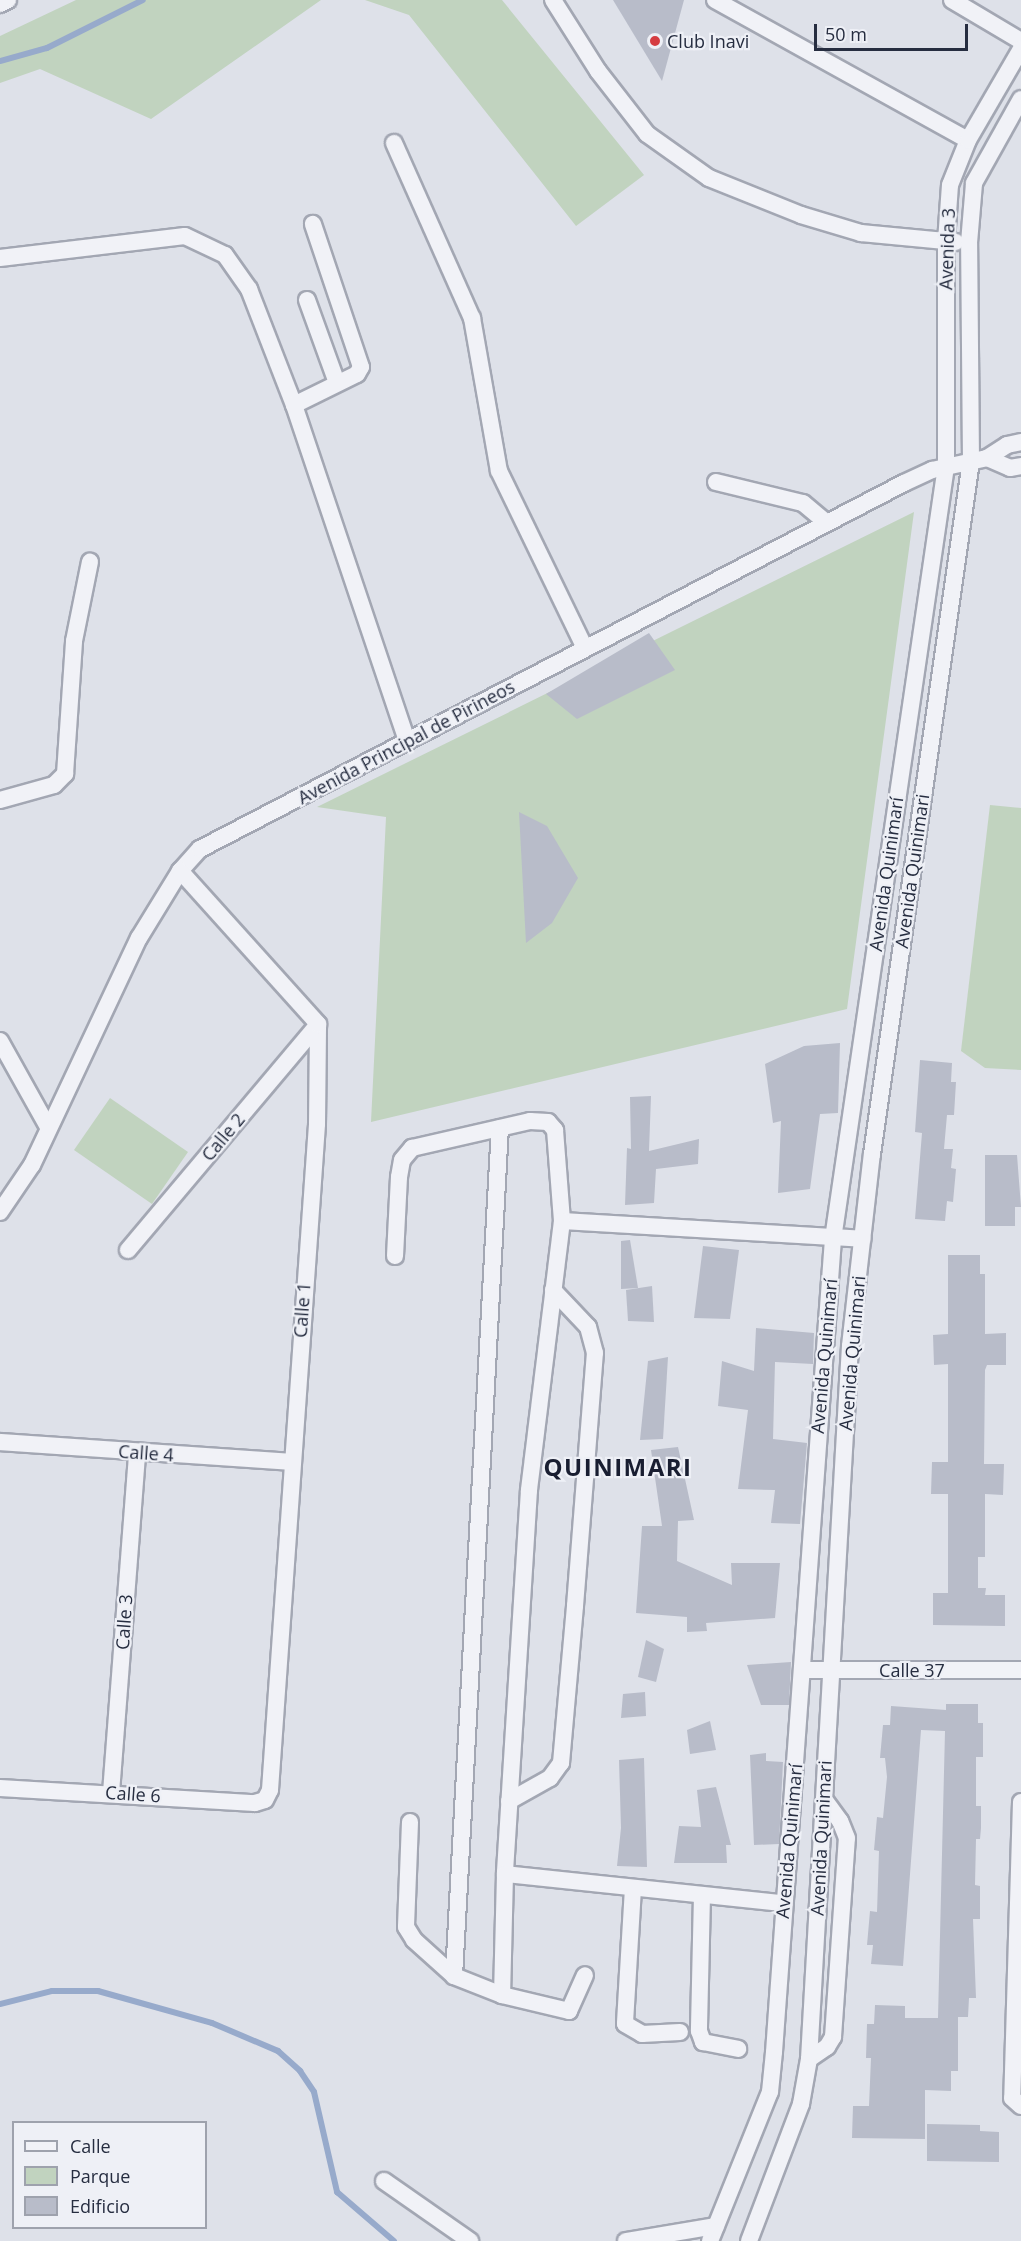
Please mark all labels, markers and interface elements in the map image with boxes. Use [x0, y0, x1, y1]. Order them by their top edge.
scale bar [817, 12, 972, 50]
text: 50 m [825, 22, 867, 46]
place label: Club Inavi [667, 30, 749, 52]
marker: Club Inavi [648, 34, 662, 48]
street label: Avenida 3 [935, 208, 959, 290]
street label: Avenida Principal de Pirineos [294, 676, 518, 808]
street label: Avenida Quinimari [890, 793, 934, 949]
street label: Avenida Quinimarí [864, 796, 908, 952]
street label: Calle 2 [197, 1109, 249, 1165]
street label: Avenida Quinimari [834, 1275, 870, 1431]
street label: Avenida Quinimarí [806, 1278, 842, 1434]
street label: Calle 1 [289, 1282, 315, 1338]
street label: Calle 4 [118, 1440, 174, 1466]
district label: QUINIMARI [543, 1453, 693, 1481]
street label: Calle 3 [111, 1594, 137, 1650]
street label: Calle 37 [879, 1659, 945, 1681]
street label: Avenida Quinimari [806, 1760, 836, 1916]
street label: Avenida Quinimarí [771, 1763, 807, 1919]
street label: Calle 6 [105, 1781, 161, 1807]
legend [12, 2121, 207, 2229]
text: Calle [70, 2134, 111, 2158]
text: Parque [70, 2164, 130, 2188]
text: Edificio [70, 2194, 130, 2218]

